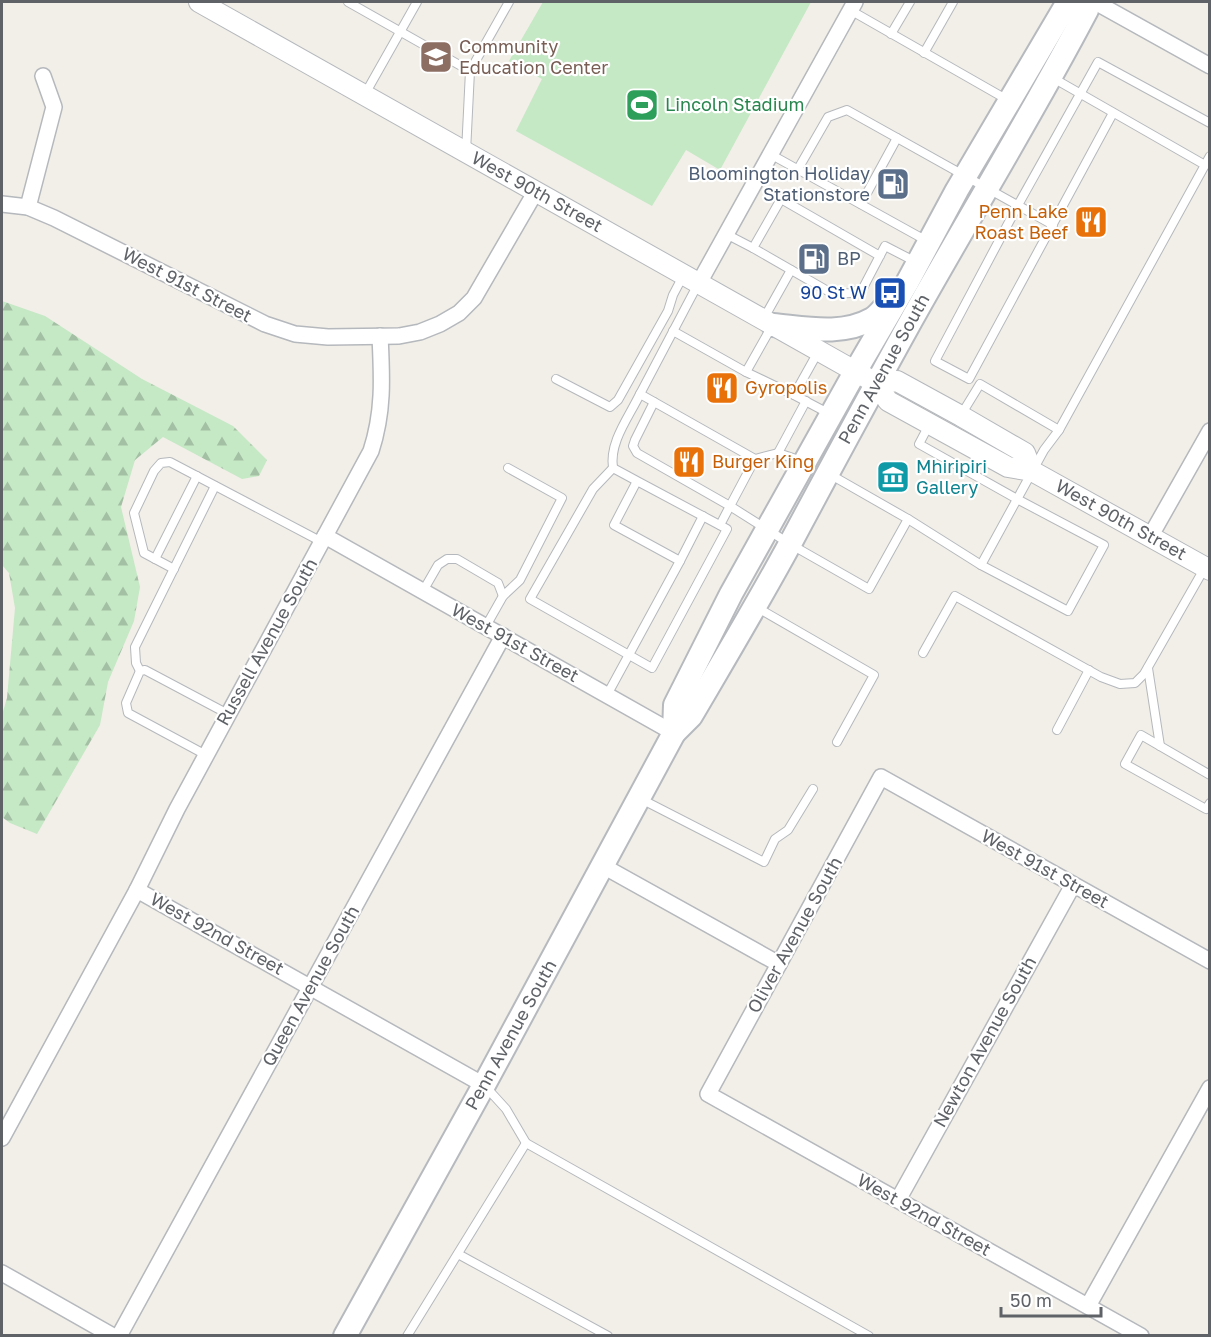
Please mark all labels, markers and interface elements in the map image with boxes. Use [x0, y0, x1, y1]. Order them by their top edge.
place label: Community Education Center [459, 35, 608, 78]
school or university icon: Community Education Center [418, 39, 454, 75]
sports icon: Lincoln Stadium [624, 87, 660, 123]
place label: Lincoln Stadium [665, 93, 804, 115]
street label: West 90th Street [468, 146, 607, 236]
place label: Bloomington Holiday Stationstore [688, 162, 870, 205]
fuel station icon: Bloomington Holiday Stationstore [875, 166, 911, 202]
place label: Penn Lake Roast Beef [974, 200, 1068, 243]
restaurant icon: Penn Lake Roast Beef [1073, 204, 1109, 240]
fuel station icon: BP [796, 241, 832, 277]
street label: West 91st Street [119, 242, 256, 326]
place label: BP [837, 247, 861, 269]
bus stop icon: 90 St W [872, 275, 908, 311]
place label: 90 St W [800, 281, 867, 303]
street label: Penn Avenue South [833, 290, 934, 447]
restaurant icon: Gyropolis [704, 370, 740, 406]
place label: Gyropolis [745, 376, 827, 398]
restaurant icon: Burger King [671, 444, 707, 480]
place label: Burger King [712, 450, 814, 472]
place label: Mhiripiri Gallery [916, 455, 987, 498]
museum icon: Mhiripiri Gallery [875, 459, 911, 495]
street label: West 90th Street [1052, 474, 1191, 564]
street label: Russell Avenue South [211, 554, 321, 729]
street label: West 91st Street [448, 598, 583, 686]
street label: West 91st Street [978, 824, 1113, 912]
street label: Oliver Avenue South [742, 853, 846, 1016]
street label: West 92nd Street [147, 887, 288, 979]
street label: Queen Avenue South [257, 901, 363, 1070]
street label: Newton Avenue South [928, 952, 1040, 1131]
street label: Penn Avenue South [460, 956, 561, 1113]
street label: West 92nd Street [854, 1168, 995, 1260]
scale bar [1001, 1280, 1102, 1318]
text: 50 m [1010, 1289, 1052, 1311]

